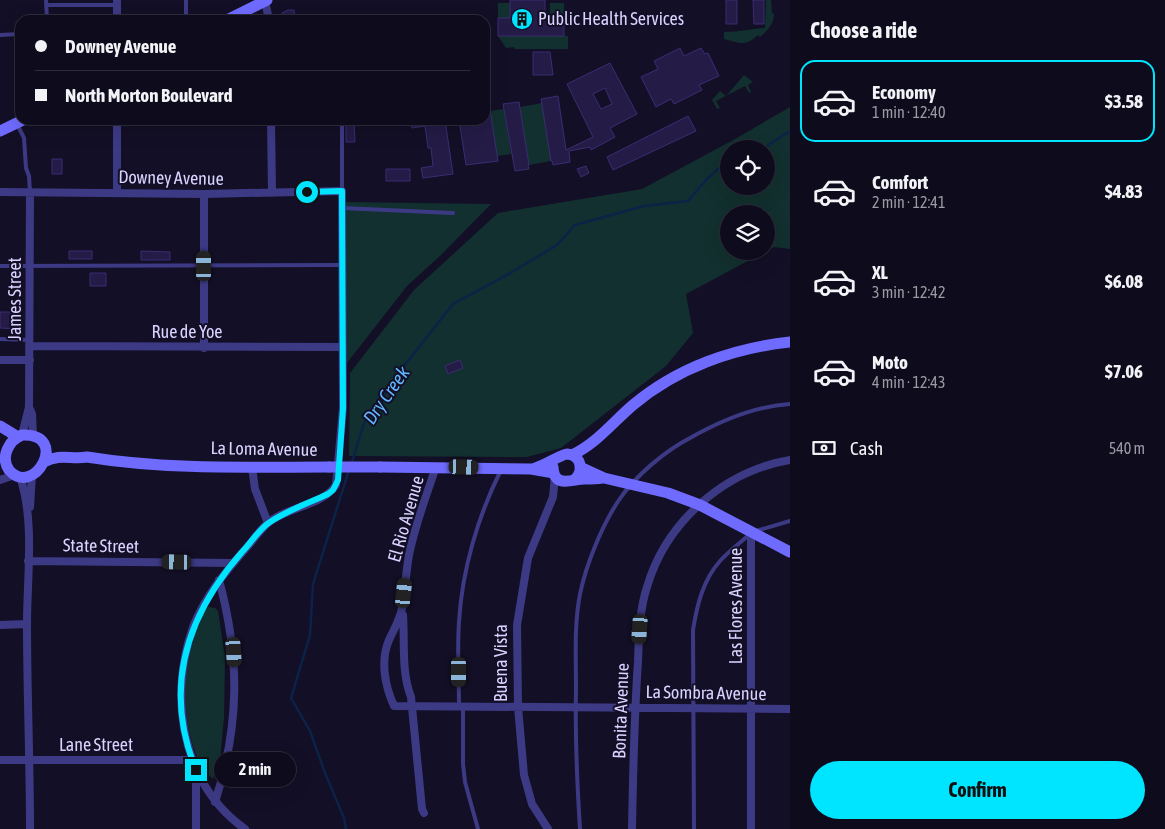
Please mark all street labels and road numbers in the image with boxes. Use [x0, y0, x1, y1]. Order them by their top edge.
street label: Downey Avenue [118, 166, 224, 189]
street label: James Street [4, 257, 25, 341]
street label: Rue de Yoe [151, 321, 223, 342]
street label: La Loma Avenue [210, 437, 318, 460]
street label: El Rio Avenue [383, 473, 428, 564]
street label: State Street [63, 534, 139, 557]
street label: Las Flores Avenue [725, 548, 746, 664]
street label: Buena Vista [490, 624, 511, 702]
street label: Bonita Avenue [608, 663, 633, 759]
street label: La Sombra Avenue [645, 681, 767, 704]
street label: Lane Street [59, 734, 133, 755]

